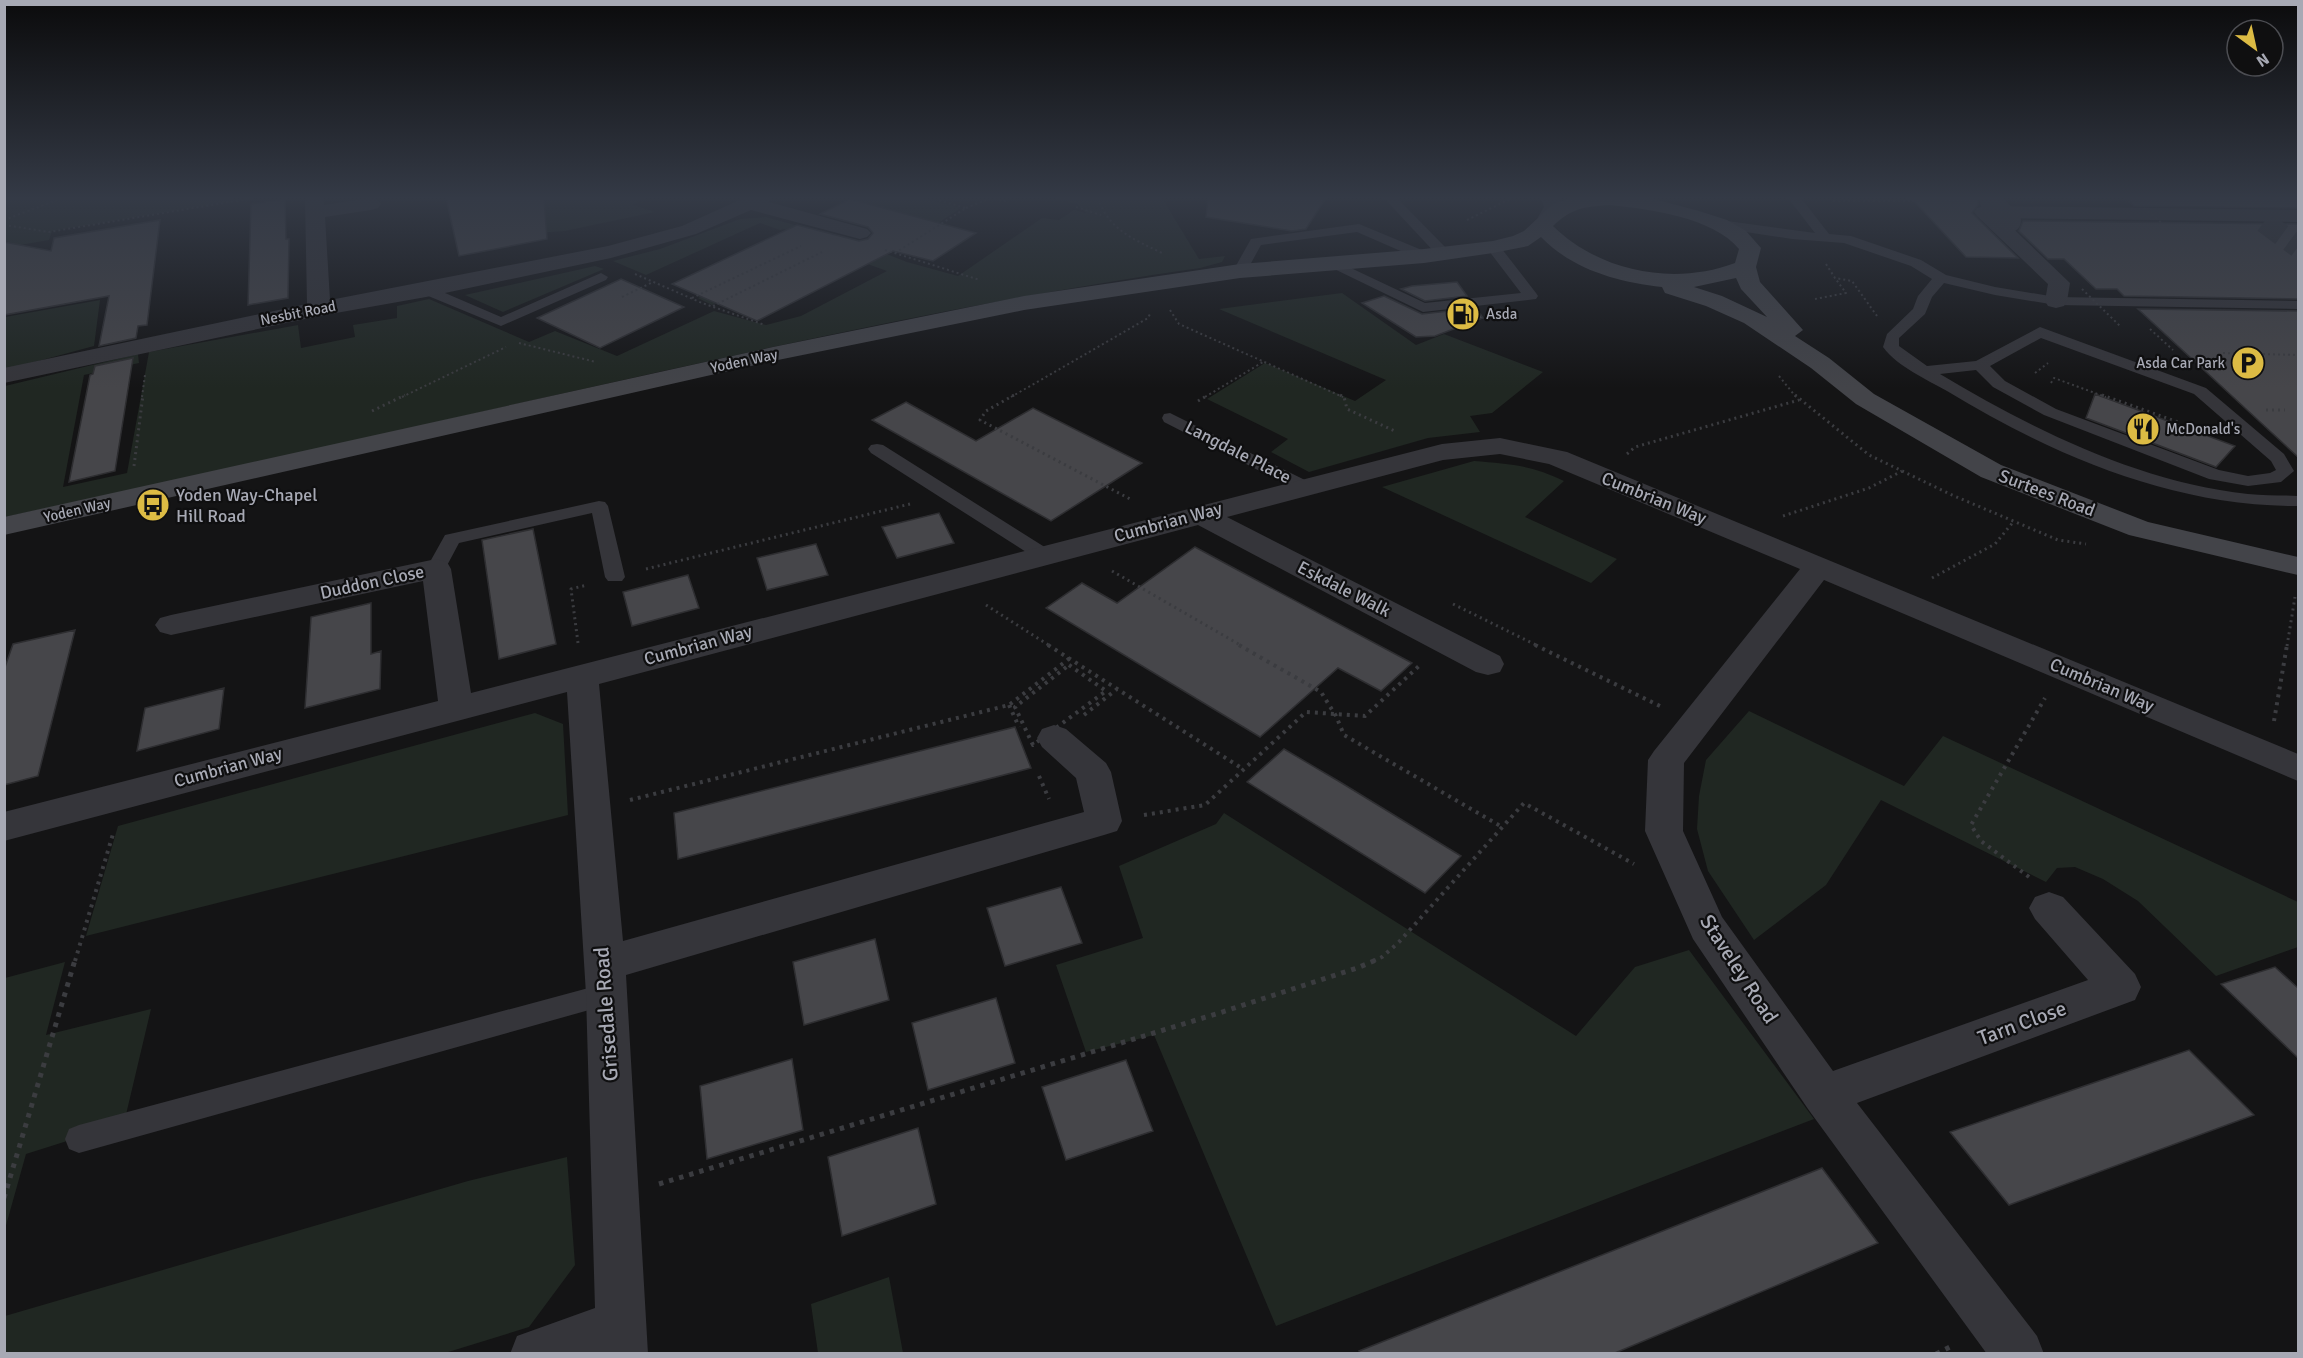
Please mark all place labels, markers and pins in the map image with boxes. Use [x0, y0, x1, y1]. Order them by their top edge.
fuel station icon: Asda [1445, 296, 1481, 332]
place label: Asda [1486, 305, 1517, 323]
parking icon: Asda Car Park [2230, 345, 2266, 381]
place label: Asda Car Park [2136, 354, 2225, 372]
restaurant icon: McDonald's [2125, 411, 2161, 447]
place label: McDonald's [2166, 420, 2241, 438]
place label: Yoden Way-Chapel Hill Road [176, 484, 318, 527]
bus stop icon: Yoden Way-Chapel Hill Road [135, 487, 171, 523]

